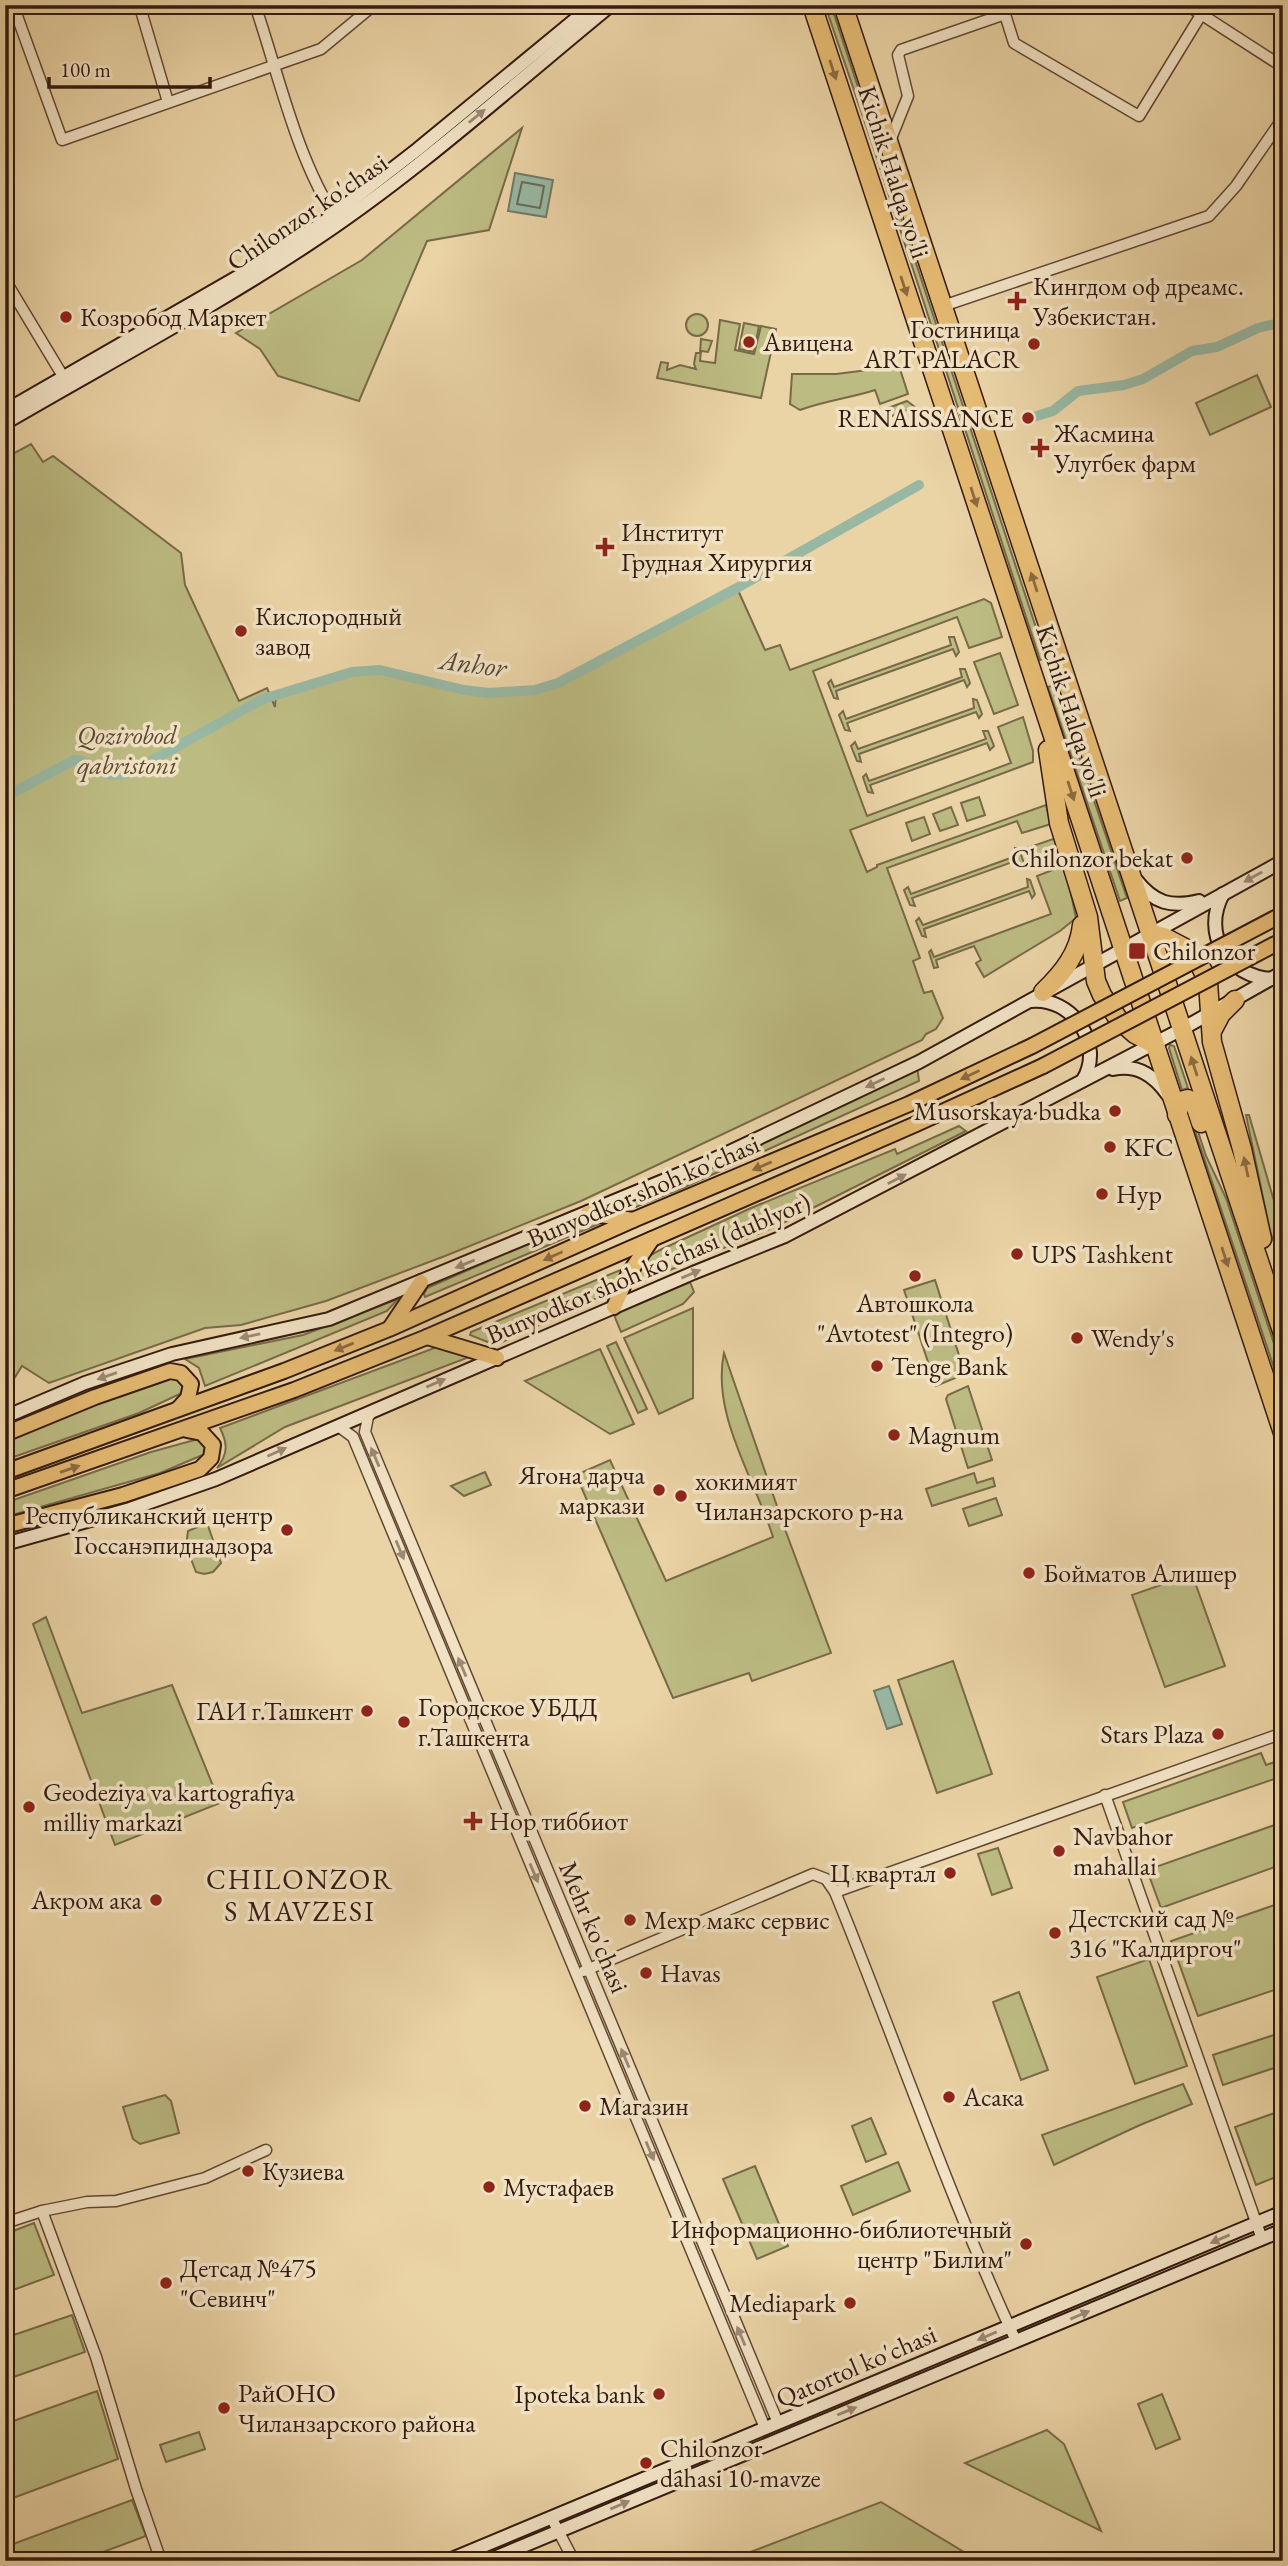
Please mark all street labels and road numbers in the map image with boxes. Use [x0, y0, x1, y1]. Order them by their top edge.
street label: Kichik Halqa yo'li [850, 81, 938, 263]
street label: Chilonzor ko'chasi [220, 146, 394, 278]
street label: Kichik Halqa yo'li [1028, 620, 1116, 802]
street label: Bunyodkor shoh ko'chasi [521, 1127, 765, 1255]
street label: Bunyodkor shoh koʻchasi (dublyor) [480, 1184, 816, 1352]
street label: Mehr ko'chasi [551, 1856, 637, 1998]
street label: Qatortol ko'chasi [770, 2317, 942, 2415]

